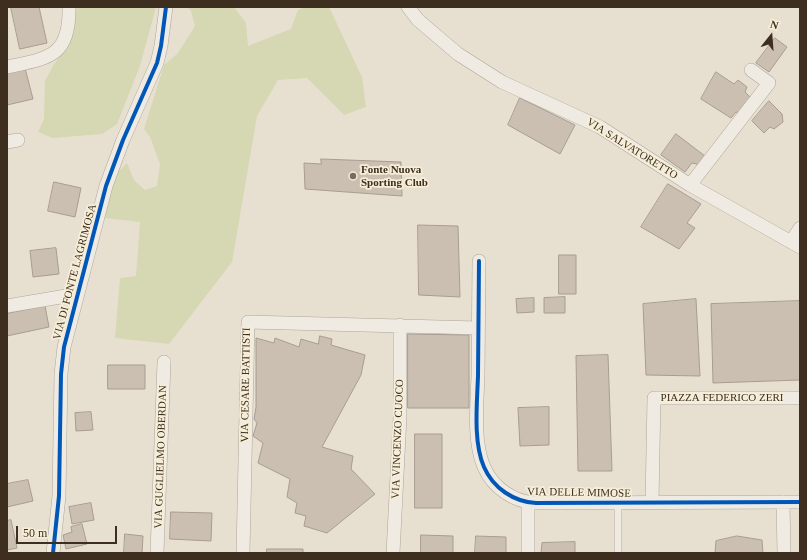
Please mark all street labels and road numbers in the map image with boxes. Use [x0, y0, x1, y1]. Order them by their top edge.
street label: VIA SALVATORETTO [584, 116, 680, 182]
street label: VIA DI FONTE LAGRIMOSA [50, 203, 100, 341]
street label: VIA CESARE BATTISTI [238, 327, 254, 443]
street label: VIA VINCENZO CUOCO [389, 379, 407, 499]
street label: VIA GUGLIELMO OBERDAN [152, 385, 170, 529]
street label: PIAZZA FEDERICO ZERI [661, 391, 783, 405]
street label: VIA DELLE MIMOSE [527, 485, 631, 501]

